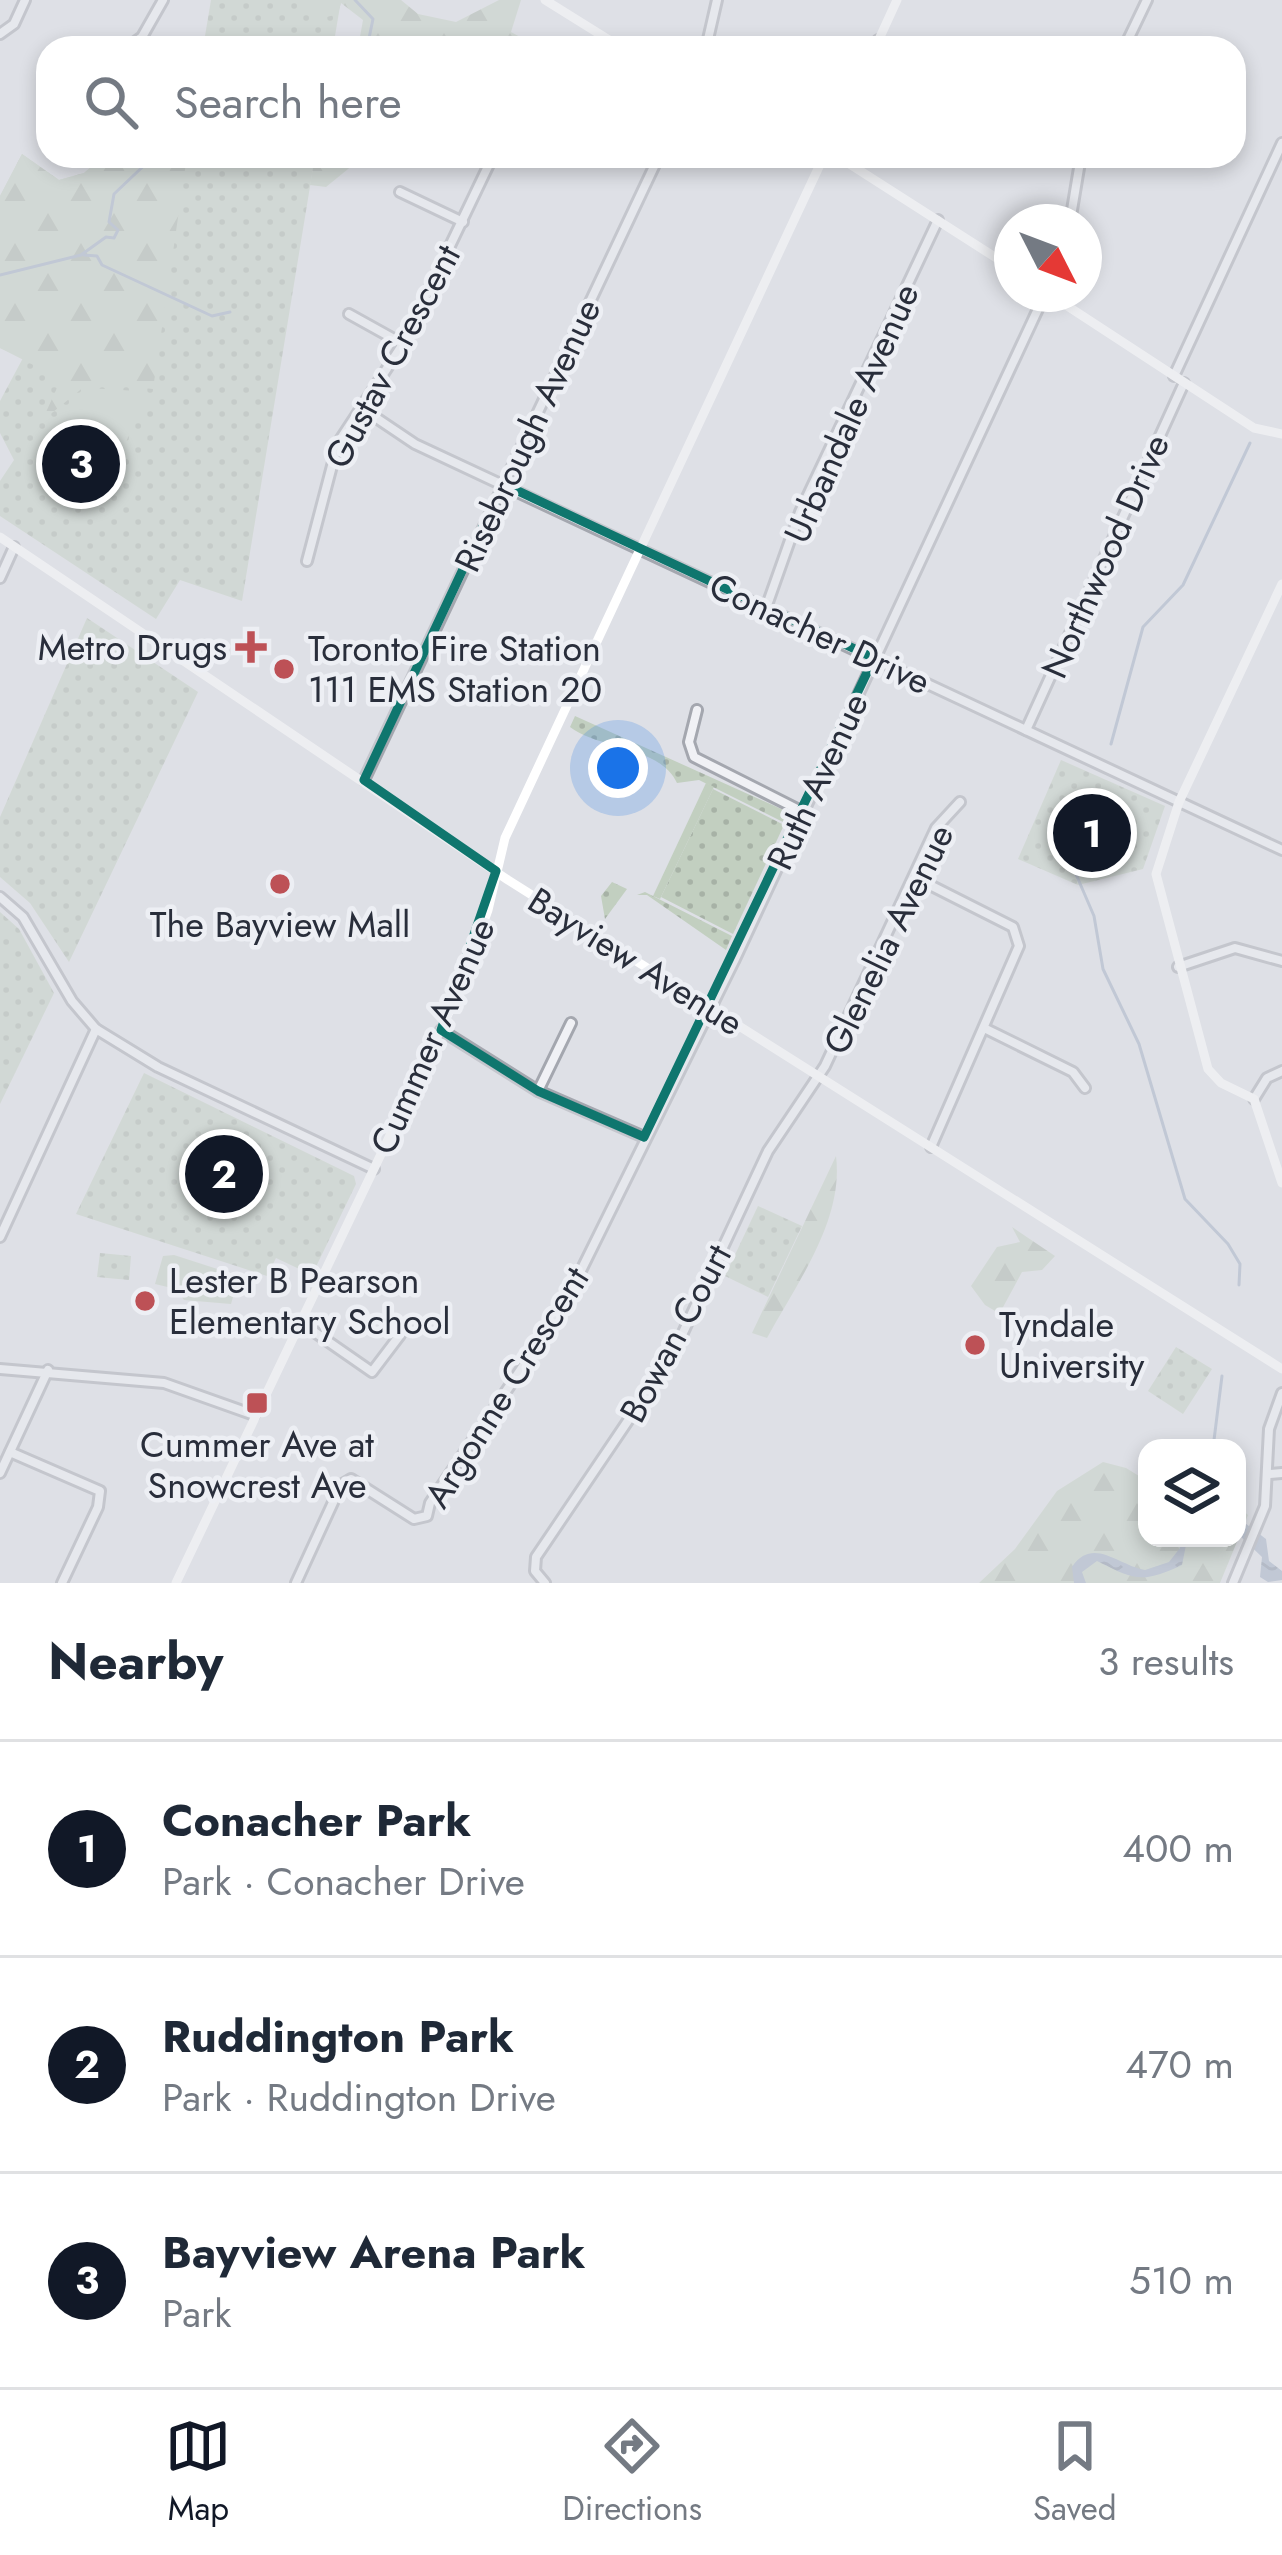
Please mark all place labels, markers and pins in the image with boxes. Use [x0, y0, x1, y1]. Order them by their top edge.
pin: 3 [42, 419, 120, 509]
place label: Metro Drugs [38, 621, 227, 673]
place label: Toronto Fire Station 111 EMS Station 20 [308, 622, 602, 715]
marker: Metro Drugs [238, 634, 264, 660]
marker: Toronto Fire Station 111 EMS Station 20 [271, 656, 297, 682]
pin: 1 [1053, 788, 1131, 878]
marker: The Bayview Mall [267, 871, 293, 897]
place label: The Bayview Mall [150, 898, 410, 950]
pin: 2 [185, 1129, 263, 1219]
place label: Lester B Pearson Elementary School [169, 1254, 451, 1347]
marker: Lester B Pearson Elementary School [132, 1288, 158, 1314]
place label: Tyndale University [999, 1298, 1144, 1391]
marker: Tyndale University [962, 1332, 988, 1358]
marker: Cummer Ave at Snowcrest Ave [244, 1390, 270, 1416]
place label: Cummer Ave at Snowcrest Ave [140, 1418, 374, 1511]

